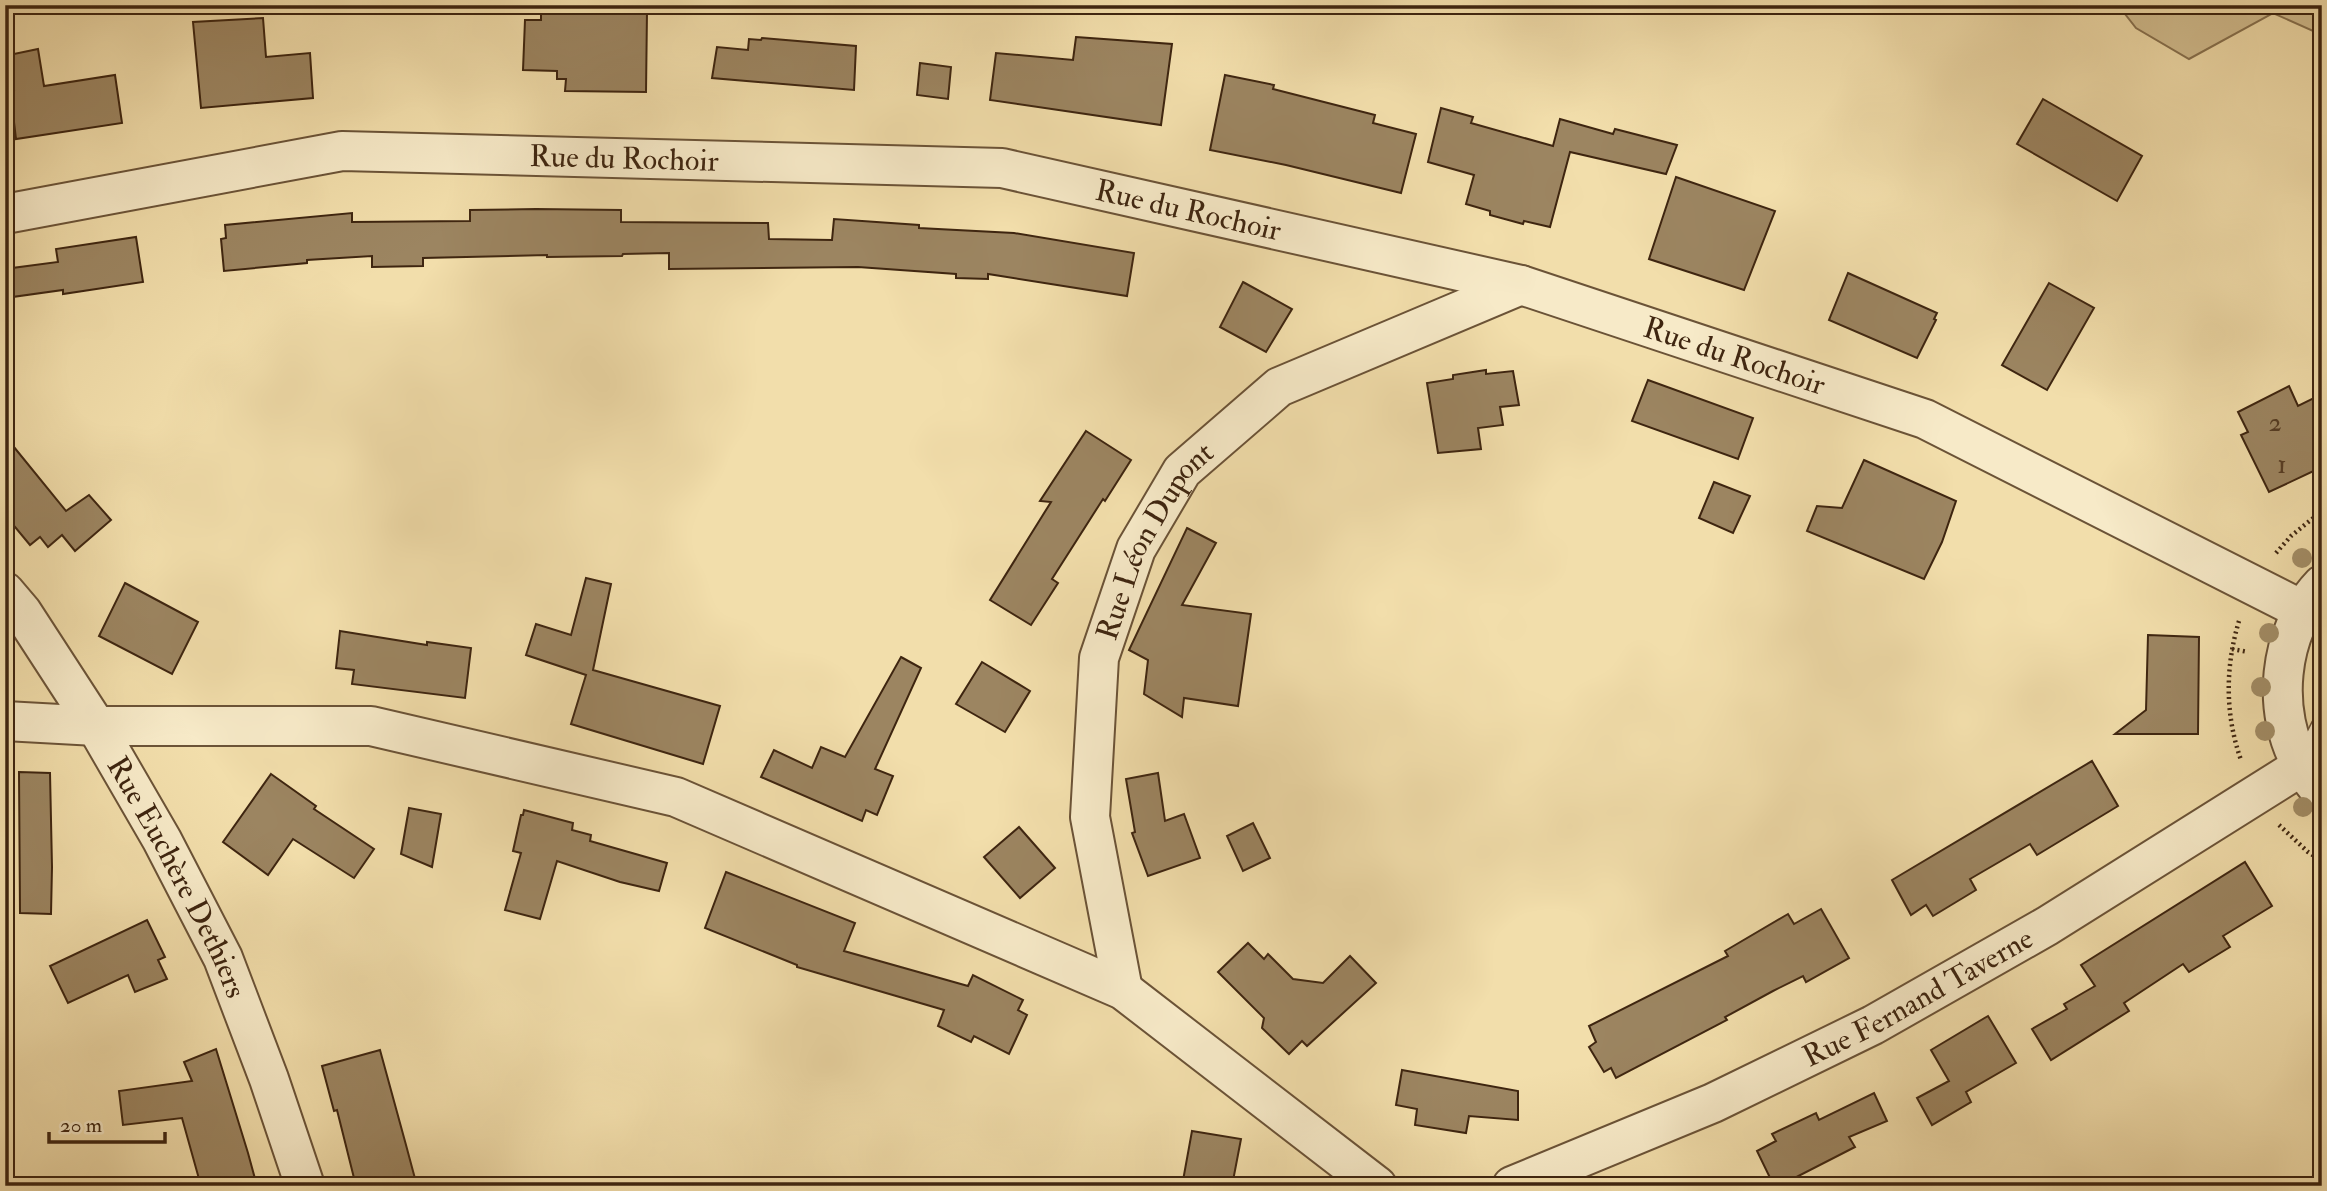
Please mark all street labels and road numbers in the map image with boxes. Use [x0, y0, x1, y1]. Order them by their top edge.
street label: Rue du Rochoir [529, 138, 719, 180]
street label: Rue du Rochoir [1092, 172, 1285, 249]
street label: Rue du Rochoir [1639, 309, 1830, 404]
street label: Rue Léon Dupont [1088, 434, 1221, 645]
street label: Rue Euchère Dethiers [99, 750, 254, 1003]
street label: Rue Fernand Taverne [1797, 920, 2040, 1075]

